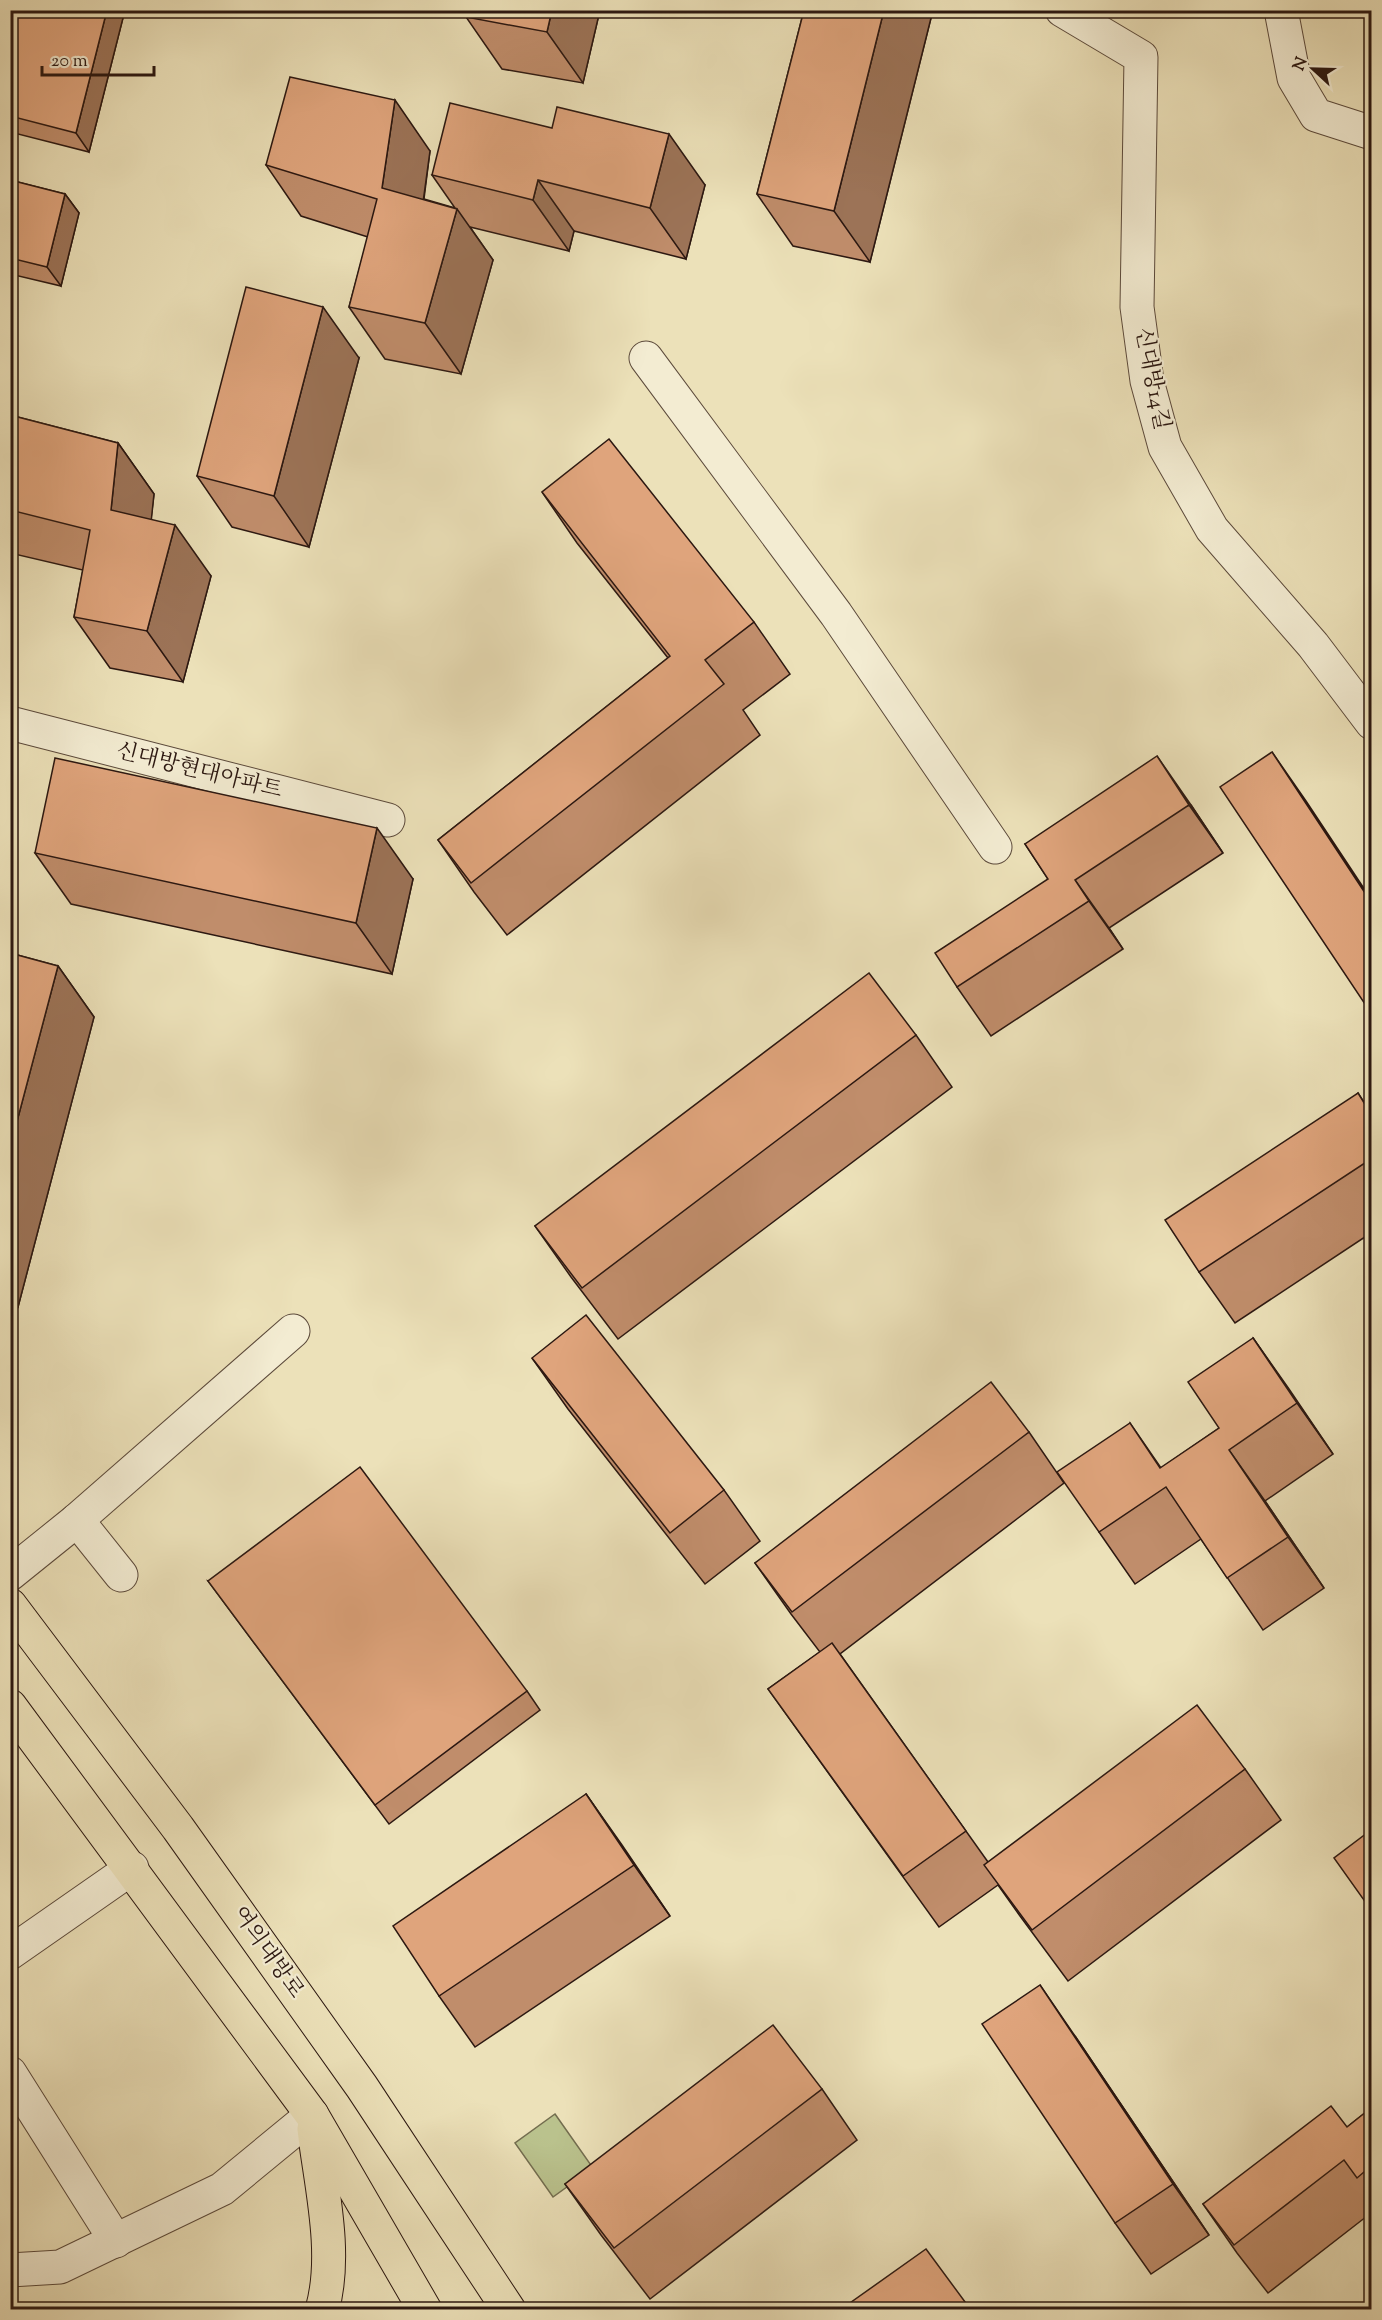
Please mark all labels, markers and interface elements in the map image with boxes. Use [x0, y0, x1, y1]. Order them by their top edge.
scale bar [42, 39, 154, 77]
north arrow [1283, 39, 1343, 99]
text: 20 m [51, 49, 88, 75]
text: N [1288, 54, 1315, 75]
street label: 신대방14길 [1125, 325, 1177, 433]
street label: 신대방현대아파트 [113, 736, 285, 808]
street label: 여의대방로 [223, 1900, 311, 2006]

